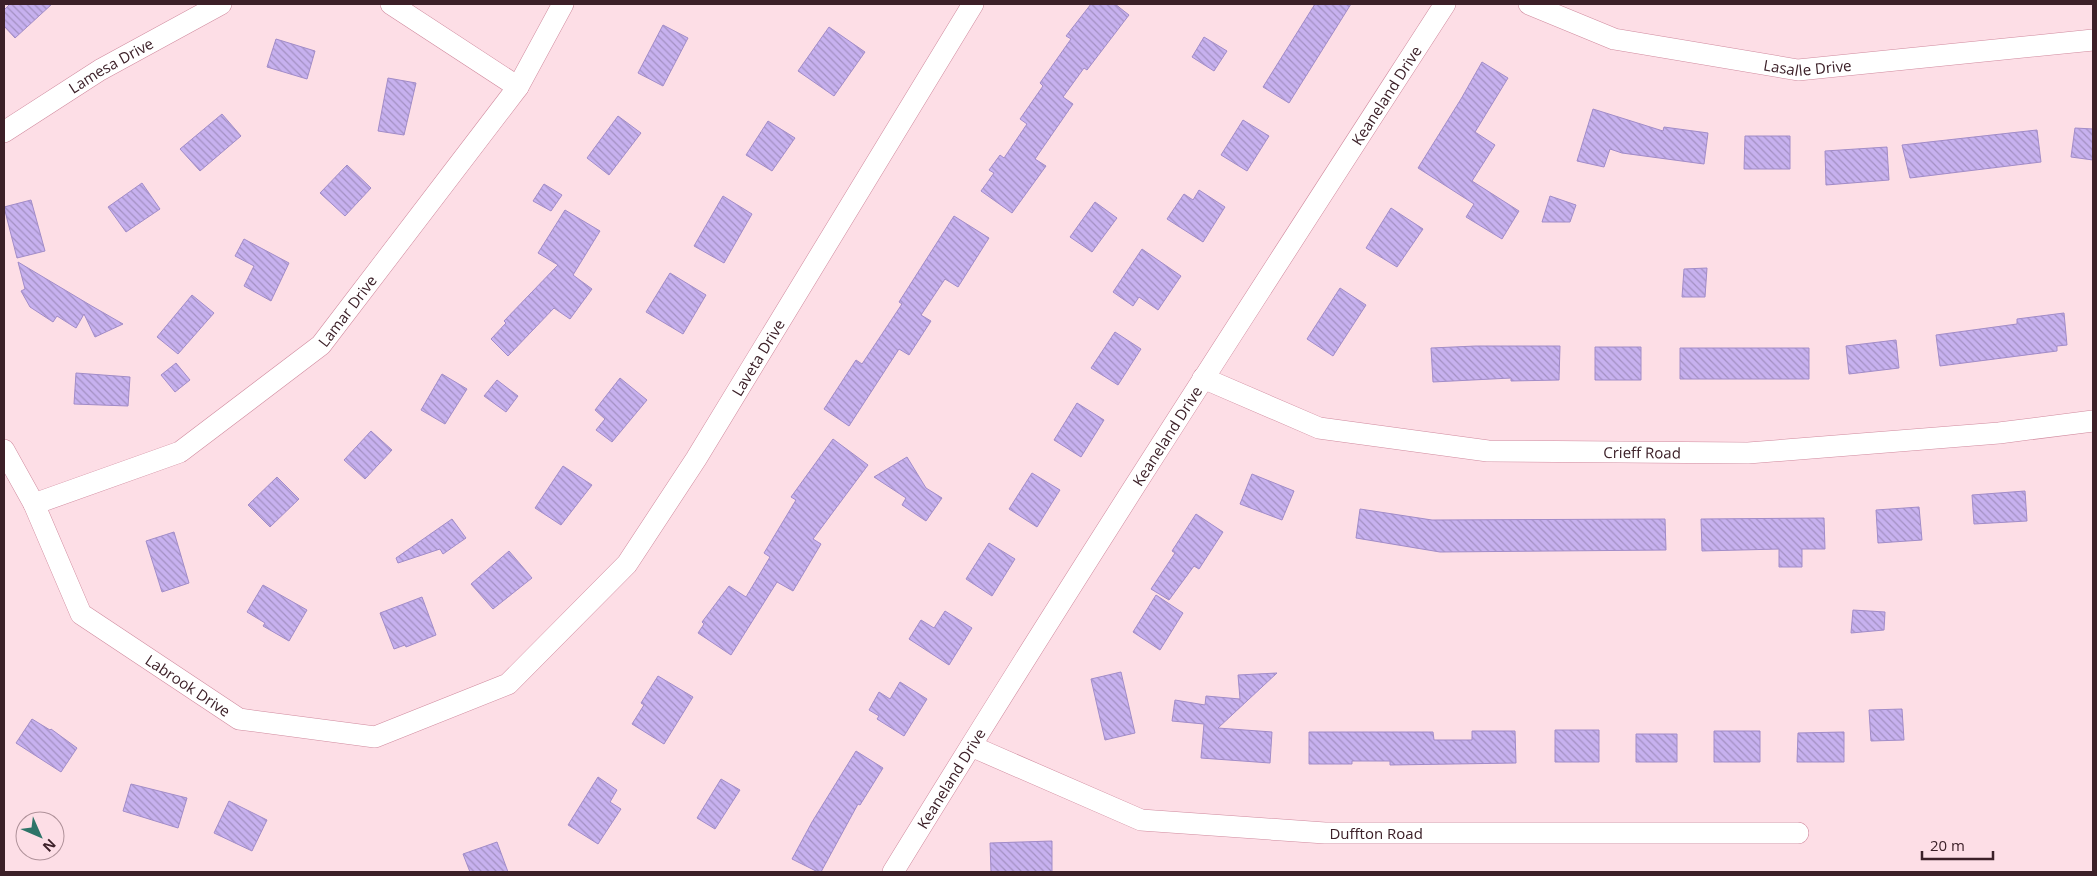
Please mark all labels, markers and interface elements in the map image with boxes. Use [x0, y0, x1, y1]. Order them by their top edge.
street label: Lamesa Drive [65, 33, 157, 98]
street label: Keaneland Drive [1346, 42, 1426, 149]
street label: Lasalle Drive [1762, 54, 1852, 80]
street label: Lamar Drive [313, 271, 381, 351]
street label: Laveta Drive [727, 315, 789, 400]
street label: Keaneland Drive [1127, 382, 1206, 490]
street label: Crieff Road [1603, 442, 1681, 462]
street label: Labrook Drive [142, 650, 235, 721]
street label: Keaneland Drive [912, 724, 990, 832]
north arrow [15, 811, 65, 861]
street label: Duffton Road [1329, 823, 1423, 843]
scale bar [1922, 828, 1993, 860]
text: N [39, 835, 60, 856]
text: 20 m [1930, 835, 1965, 855]

